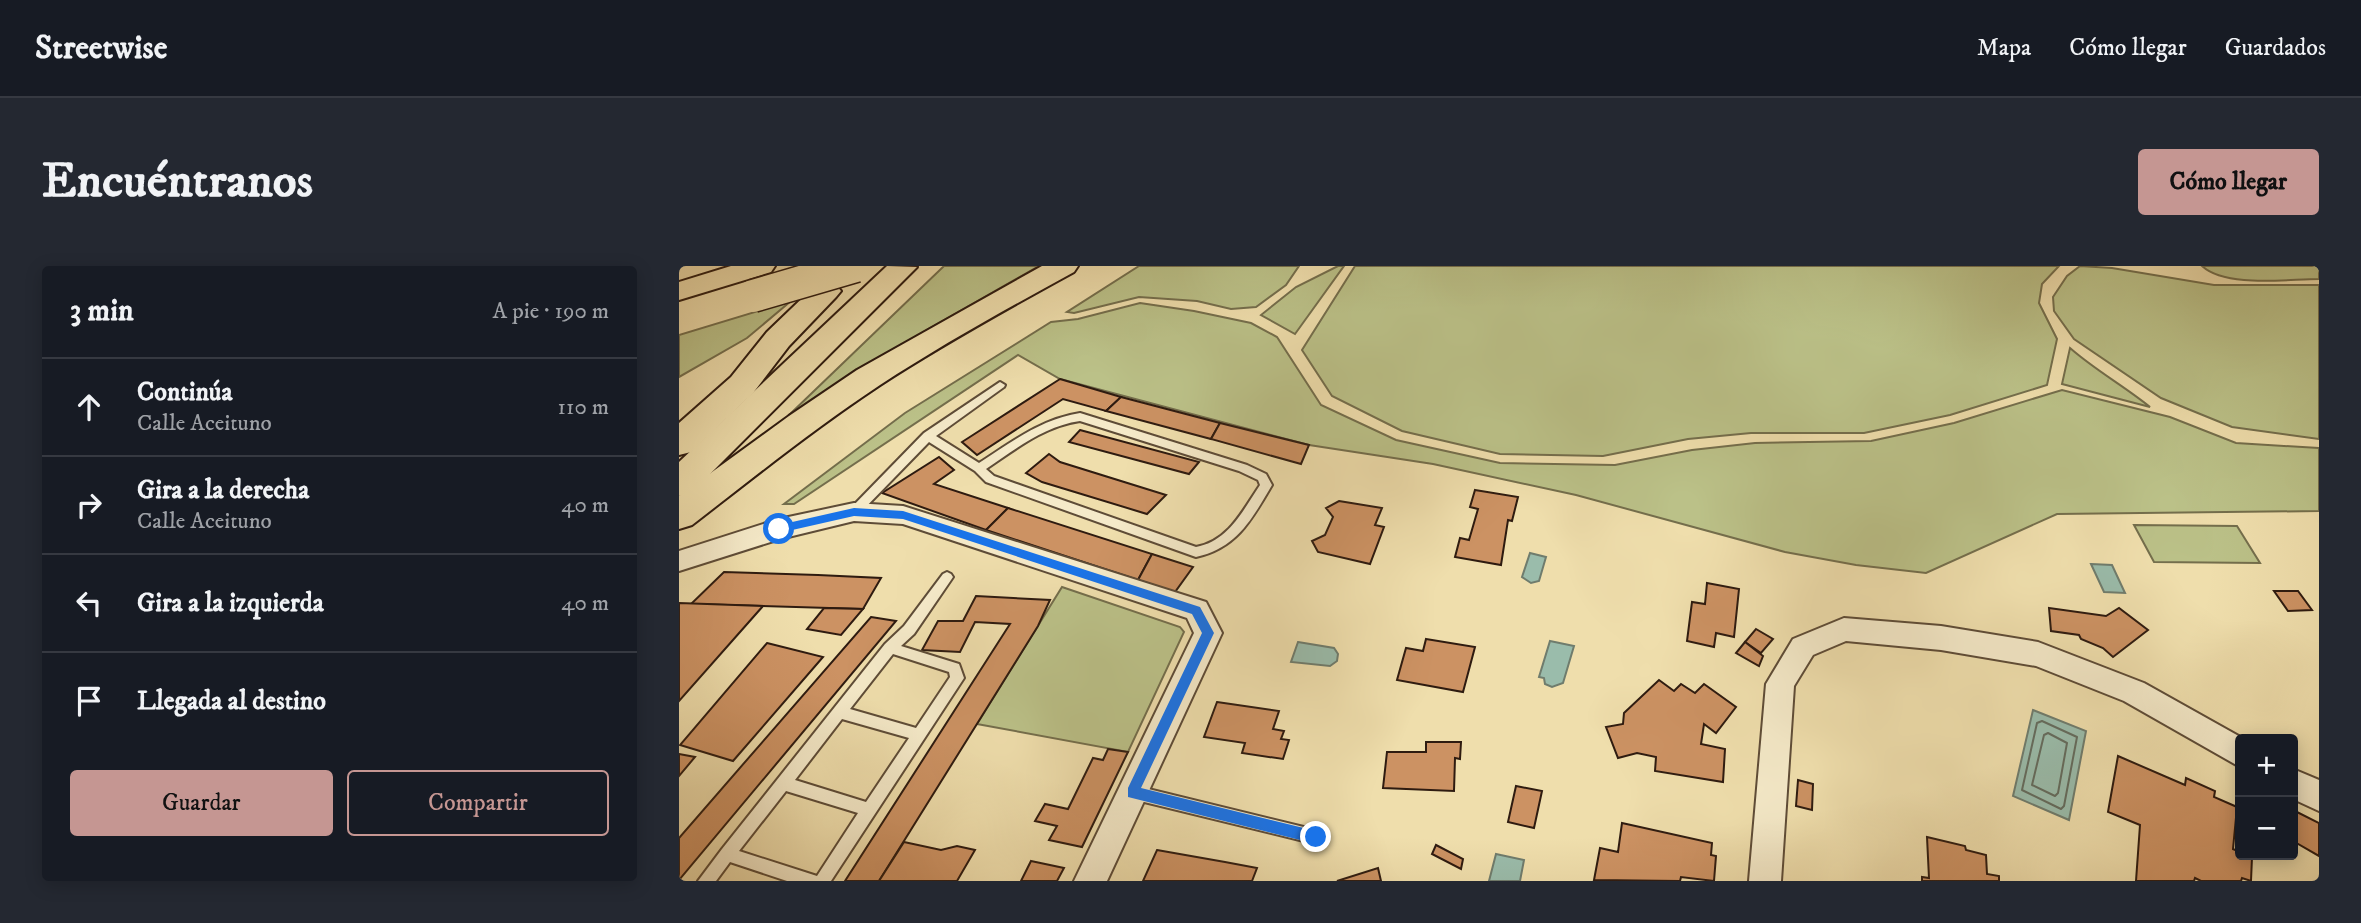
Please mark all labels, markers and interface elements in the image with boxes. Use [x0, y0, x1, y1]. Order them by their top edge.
text: Streetwise [35, 28, 167, 69]
text: Mapa [1977, 33, 2031, 63]
text: Cómo llegar [2069, 33, 2187, 63]
text: Guardados [2225, 33, 2326, 63]
button: Cómo llegar [2138, 149, 2319, 215]
text: Encuéntranos [42, 151, 313, 213]
text: 3 min [70, 293, 134, 330]
text: A pie · 190 m [493, 297, 609, 326]
text: Continúa [137, 376, 232, 409]
icon: ahead [70, 388, 108, 426]
text: 110 m [558, 393, 609, 422]
text: Calle Aceituno [137, 409, 272, 438]
text: Gira a la derecha [137, 474, 309, 507]
icon: right [70, 486, 108, 524]
text: 40 m [561, 491, 609, 520]
text: Calle Aceituno [137, 507, 272, 536]
route start [763, 513, 794, 544]
icon: left [70, 584, 108, 622]
text: Gira a la izquierda [137, 587, 324, 620]
text: 40 m [561, 589, 609, 618]
icon: arrive [70, 682, 108, 720]
text: Llegada al destino [137, 685, 326, 718]
map controls [2235, 734, 2298, 860]
button: + [2235, 734, 2298, 797]
button: Guardar [70, 770, 333, 836]
button: Compartir [347, 770, 609, 836]
button: − [2235, 797, 2298, 860]
route end [1300, 821, 1331, 852]

